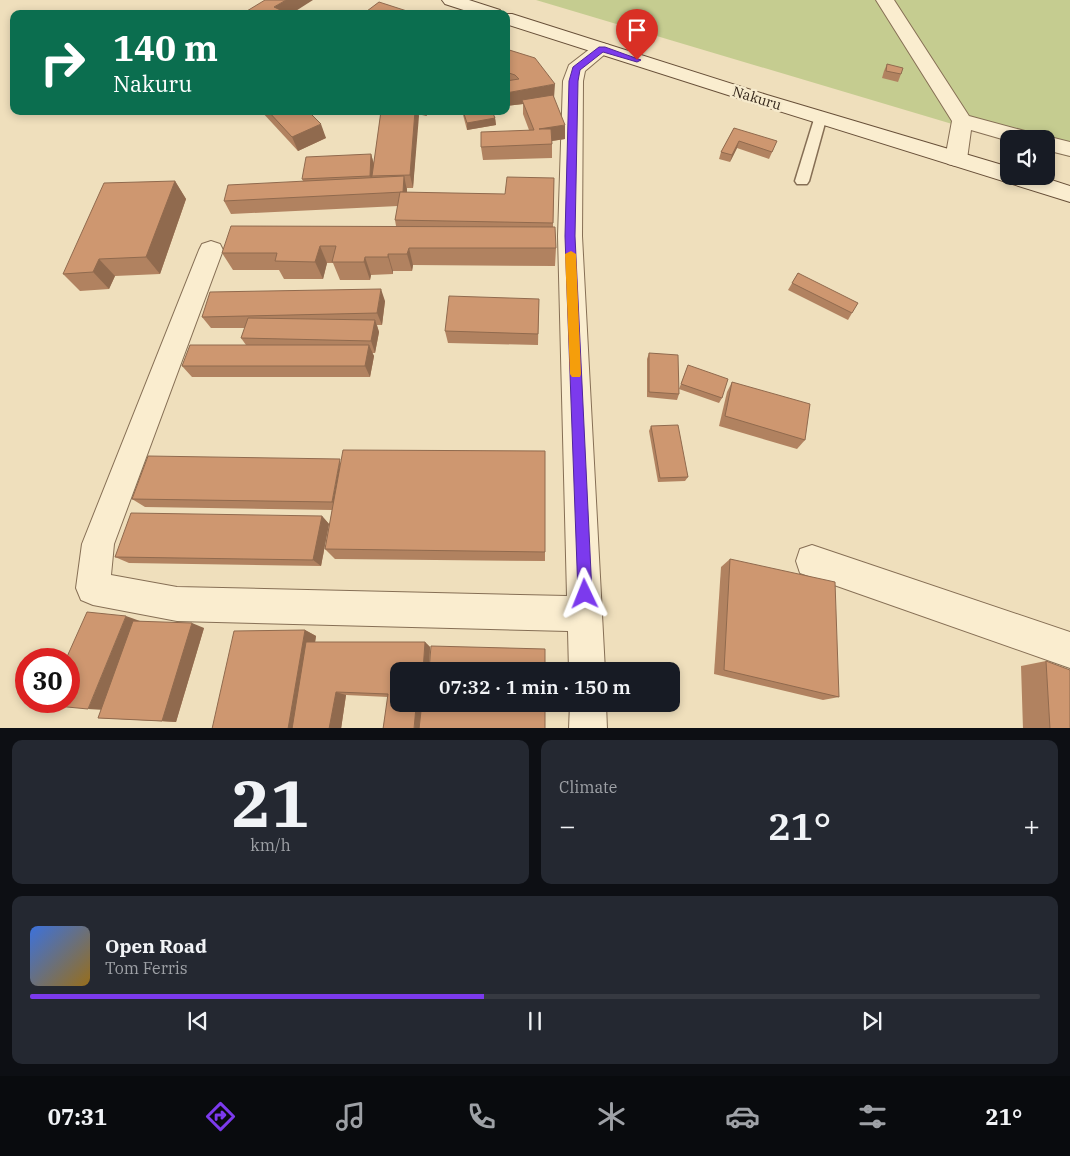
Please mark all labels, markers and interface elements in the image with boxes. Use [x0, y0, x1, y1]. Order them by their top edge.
pin [616, 9, 658, 60]
icon: arrive [623, 16, 651, 44]
text: 140 m [113, 25, 218, 71]
icon: right [30, 30, 95, 95]
text: Nakuru [113, 69, 192, 98]
street label: Nakuru [730, 82, 784, 114]
map controls [1000, 130, 1055, 185]
button: sound [1000, 130, 1055, 185]
position arrow [558, 567, 610, 619]
speed limit sign: 30 [15, 648, 80, 713]
text: 07:32 · 1 min · 150 m [439, 675, 631, 699]
text: 21 [231, 760, 310, 845]
text: Climate [559, 777, 617, 797]
text: 21° [768, 801, 831, 850]
text: − [559, 807, 576, 844]
text: + [1023, 807, 1040, 844]
text: km/h [250, 835, 291, 855]
text: Open Road [105, 934, 207, 958]
text: Tom Ferris [105, 958, 188, 978]
icon: previous [184, 1007, 212, 1035]
icon: pause [521, 1007, 549, 1035]
icon: next [858, 1007, 886, 1035]
icon: directions [203, 1099, 238, 1134]
icon: music [333, 1099, 368, 1134]
icon: phone [464, 1099, 499, 1134]
icon: climate [594, 1099, 629, 1134]
icon: car [725, 1099, 760, 1134]
icon: filters [855, 1099, 890, 1134]
text: 07:31 [48, 1102, 107, 1131]
text: 21° [985, 1102, 1022, 1131]

